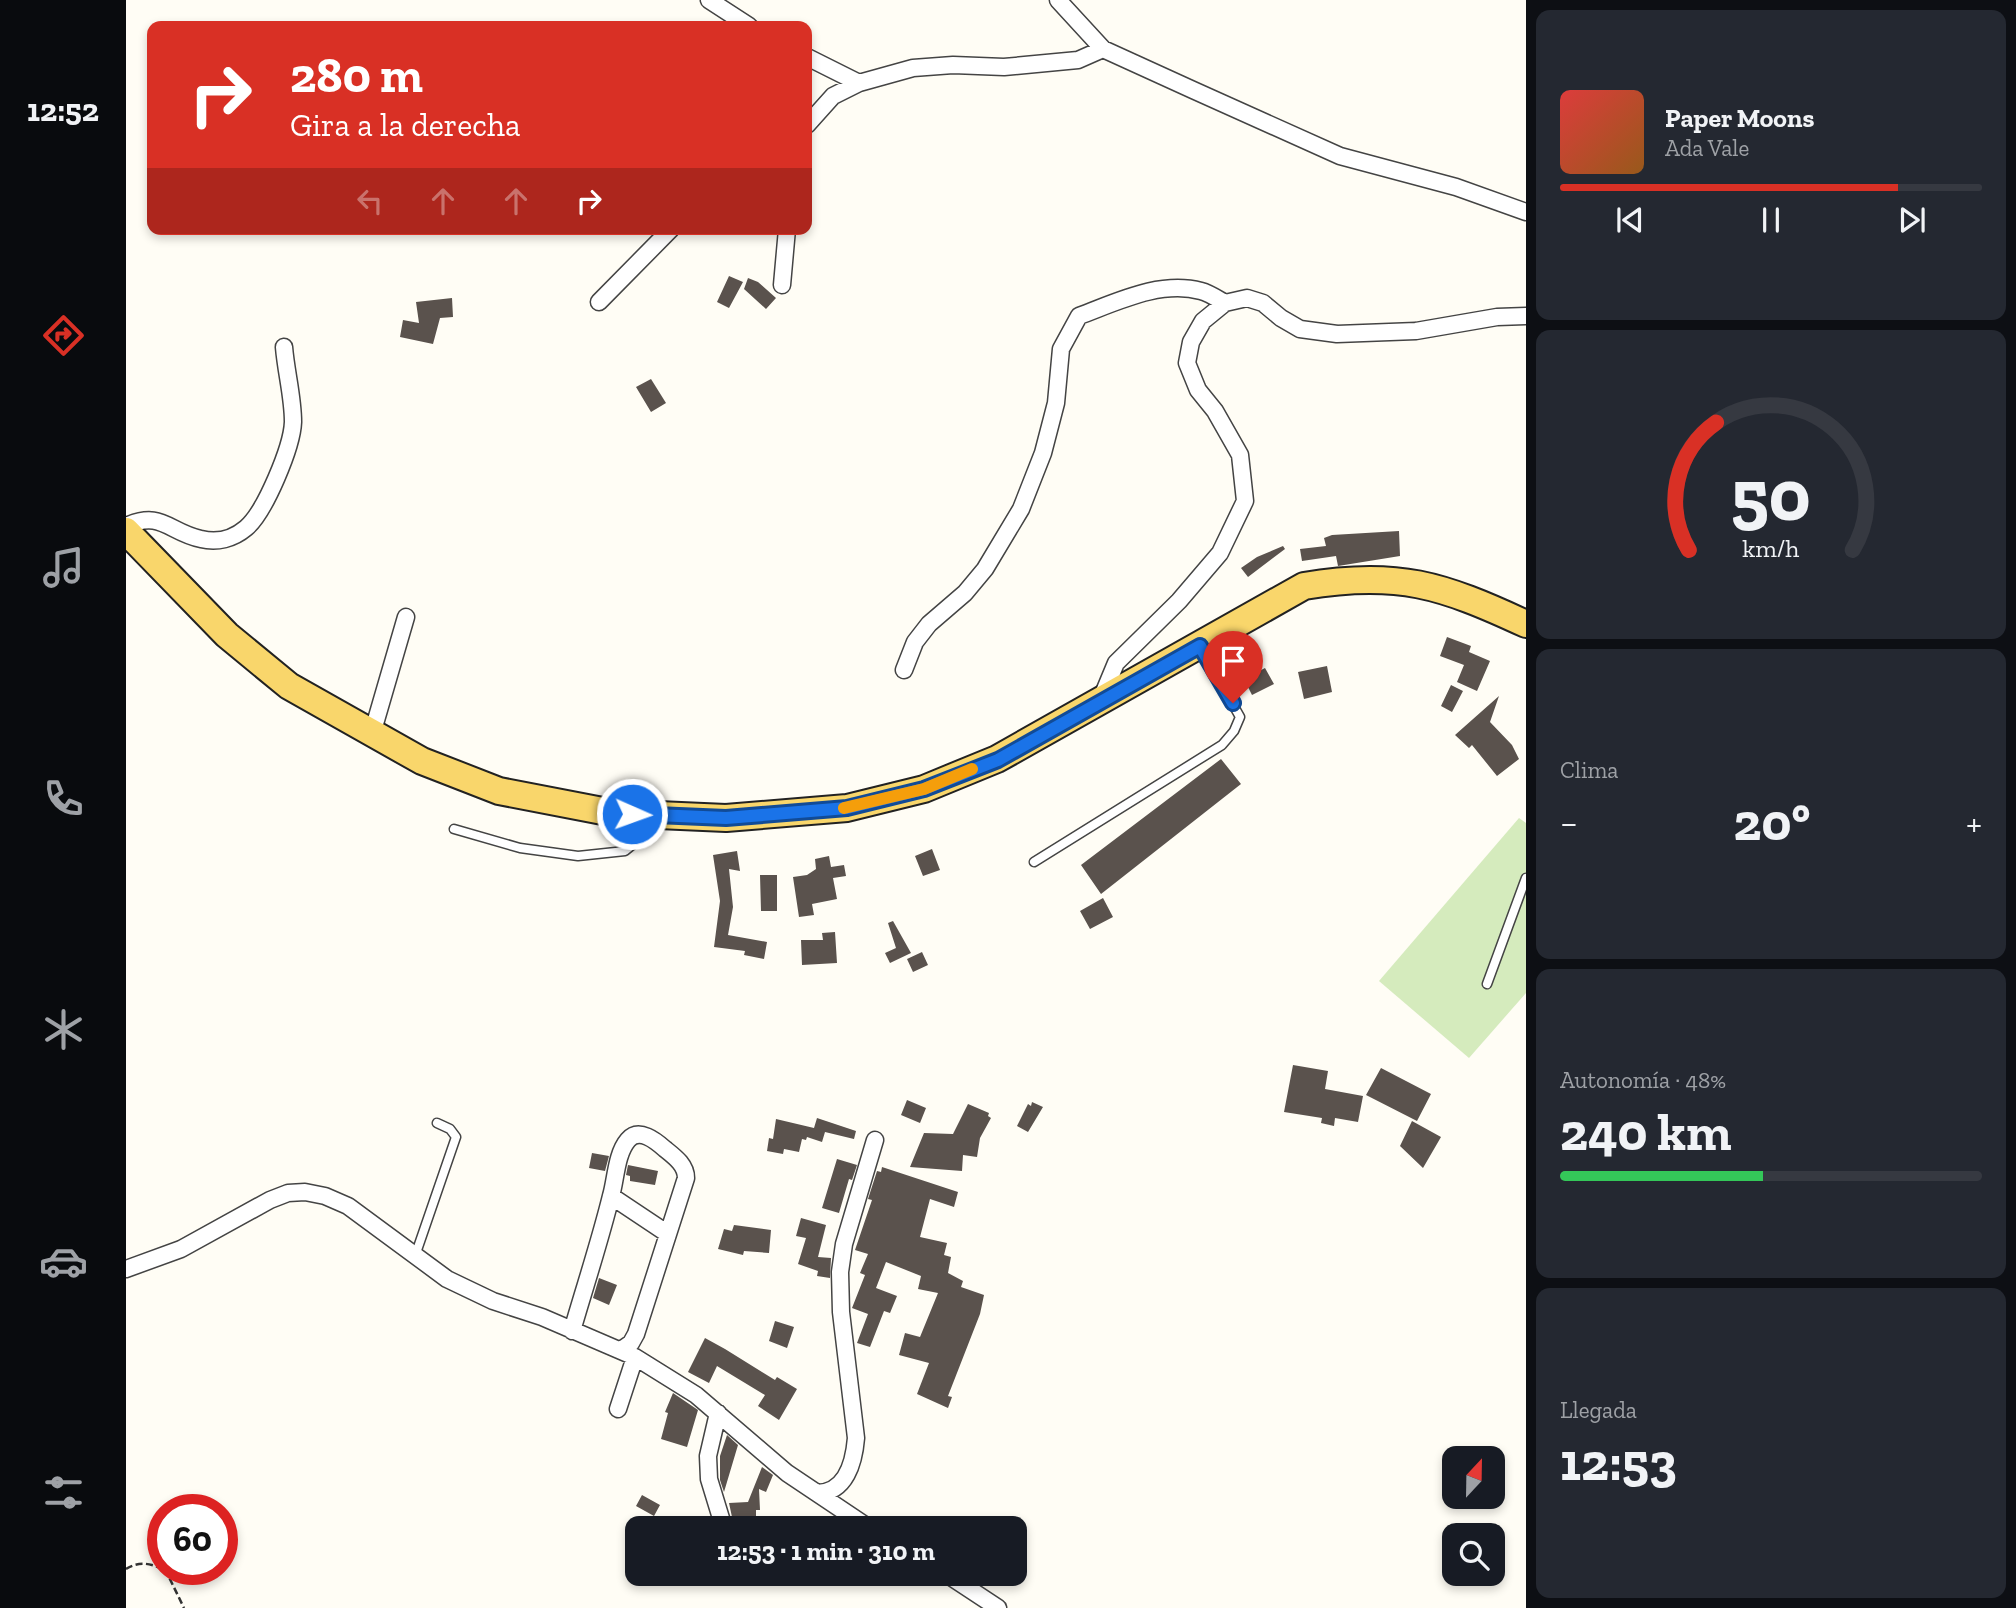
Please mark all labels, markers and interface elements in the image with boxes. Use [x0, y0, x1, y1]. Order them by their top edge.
text: 280 m [290, 46, 423, 105]
icon: right [175, 49, 266, 140]
text: 12:52 [27, 91, 99, 129]
text: Paper Moons [1665, 102, 1814, 134]
text: Gira a la derecha [290, 106, 520, 144]
text: Ada Vale [1665, 134, 1749, 162]
icon: left [351, 182, 389, 220]
icon: ahead [424, 182, 462, 220]
icon: ahead [497, 182, 535, 220]
icon: right [570, 182, 608, 220]
icon: previous [1611, 201, 1649, 239]
icon: pause [1752, 201, 1790, 239]
icon: next [1893, 201, 1931, 239]
icon: directions [39, 311, 88, 360]
text: 50 [1731, 452, 1811, 540]
text: km/h [1742, 533, 1800, 563]
icon: music [39, 543, 88, 592]
pin [1203, 631, 1263, 703]
icon: arrive [1214, 642, 1252, 680]
text: Clima [1560, 756, 1618, 784]
icon: phone [39, 774, 88, 823]
position arrow [595, 777, 669, 851]
text: 20° [1734, 791, 1810, 853]
text: − [1560, 800, 1578, 846]
text: + [1966, 800, 1982, 846]
icon: climate [39, 1005, 88, 1054]
text: Autonomía · 48% [1560, 1066, 1726, 1094]
text: 240 km [1560, 1101, 1732, 1163]
icon: car [39, 1237, 88, 1286]
text: Llegada [1560, 1396, 1637, 1424]
text: 12:53 [1560, 1431, 1677, 1493]
north arrow [1442, 1446, 1505, 1508]
map controls [1442, 1446, 1505, 1586]
icon: filters [39, 1468, 88, 1517]
speed limit sign: 60 [147, 1494, 238, 1585]
button: search [1442, 1523, 1505, 1586]
text: 12:53 · 1 min · 310 m [717, 1535, 935, 1567]

